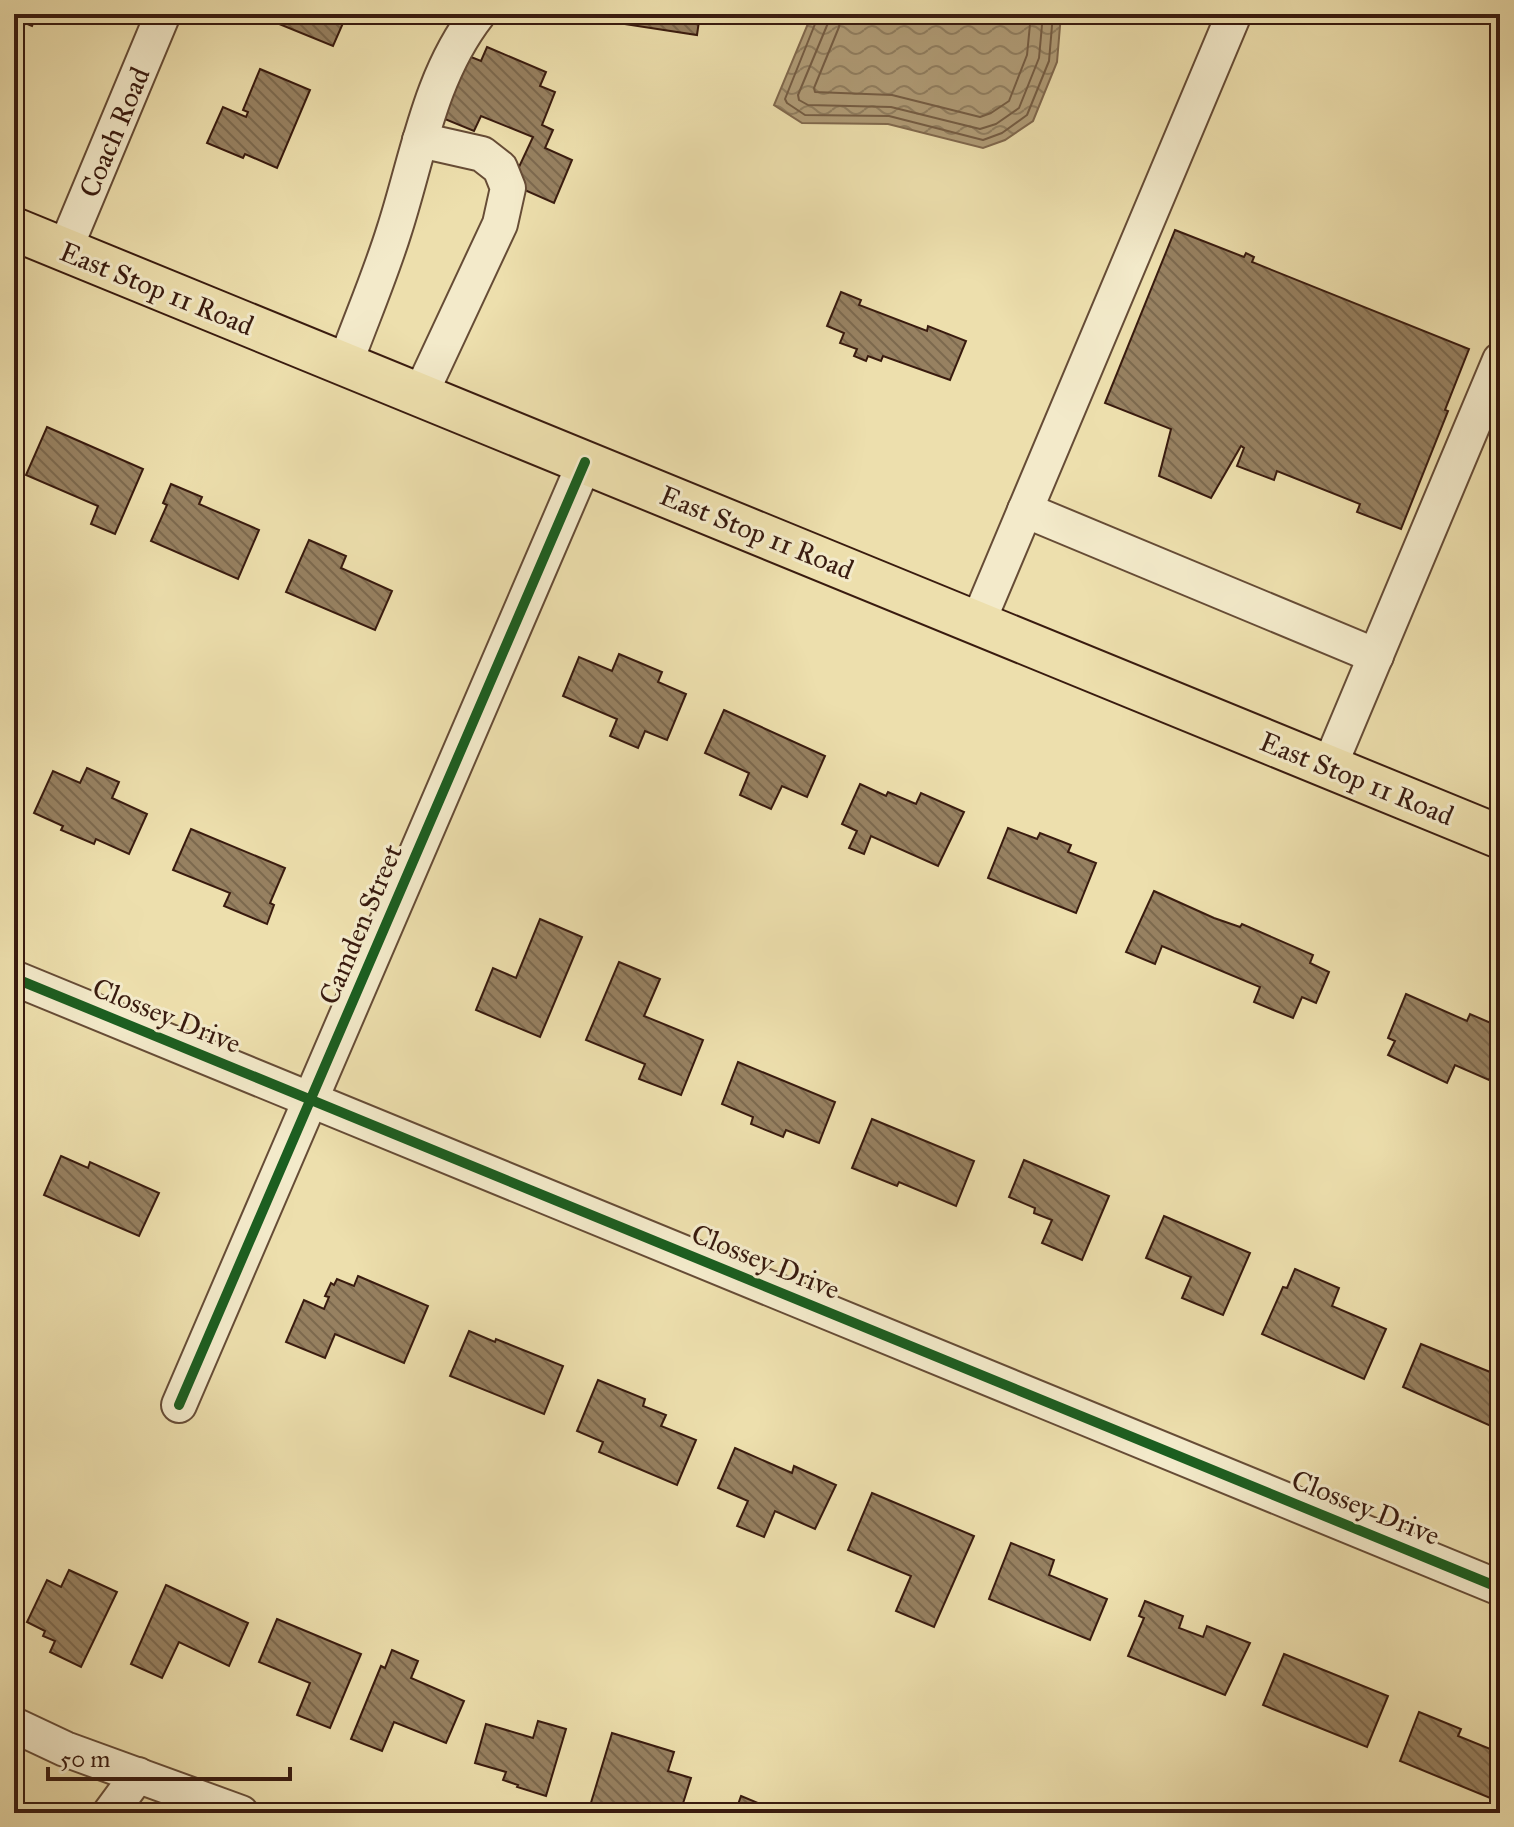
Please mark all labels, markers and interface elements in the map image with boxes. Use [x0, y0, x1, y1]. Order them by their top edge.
street label: Coach Road [71, 62, 158, 203]
street label: East Stop 11 Road [55, 234, 259, 343]
street label: East Stop 11 Road [655, 478, 859, 587]
street label: East Stop 11 Road [1255, 724, 1459, 833]
street label: Camden Street [311, 839, 410, 1010]
street label: Clossey Drive [88, 970, 246, 1061]
street label: Clossey Drive [687, 1216, 845, 1307]
street label: Clossey Drive [1287, 1462, 1445, 1553]
scale bar [48, 1731, 290, 1781]
text: 50 m [60, 1744, 110, 1774]

